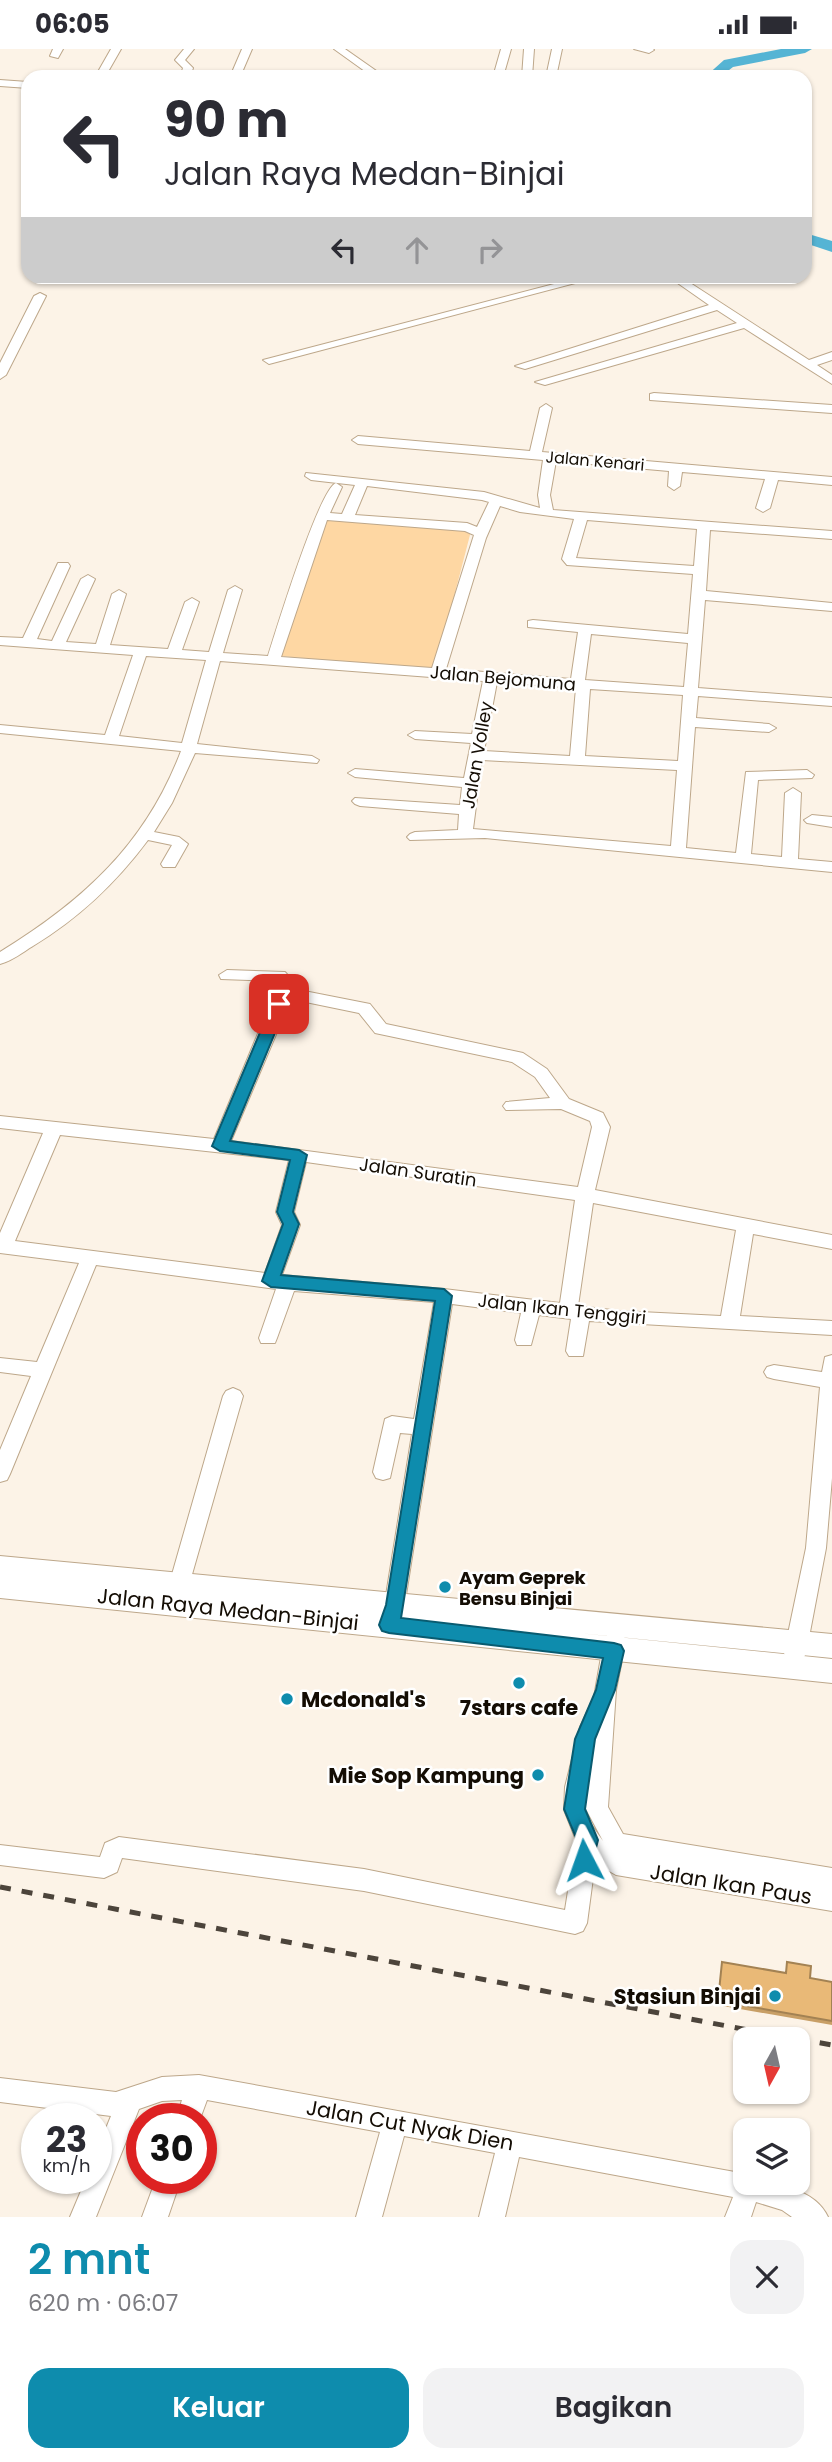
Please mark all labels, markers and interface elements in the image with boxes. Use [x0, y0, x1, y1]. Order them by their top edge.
text: 06:05 [35, 6, 110, 42]
text: 90 m [164, 86, 288, 154]
icon: left [49, 98, 140, 189]
text: Jalan Raya Medan-Binjai [164, 151, 565, 196]
icon: left [325, 231, 363, 269]
icon: ahead [398, 231, 436, 269]
icon: right [471, 231, 509, 269]
street label: Jalan Kenari [545, 445, 645, 477]
street label: Jalan Bejomuna [429, 659, 577, 697]
street label: Jalan Volley [455, 699, 499, 811]
pin [249, 974, 309, 1034]
icon: arrive [260, 985, 298, 1023]
street label: Jalan Suratin [358, 1151, 478, 1193]
street label: Jalan Ikan Tenggiri [477, 1288, 647, 1330]
place label: Ayam Geprek Bensu Binjai [459, 1565, 587, 1611]
marker: Ayam Geprek Bensu Binjai [437, 1579, 453, 1595]
street label: Jalan Raya Medan-Binjai [96, 1581, 360, 1637]
marker: 7stars cafe [511, 1675, 527, 1691]
place label: Mcdonald's [301, 1685, 426, 1714]
marker: Mcdonald's [279, 1691, 295, 1707]
place label: 7stars cafe [460, 1693, 578, 1722]
place label: Mie Sop Kampung [328, 1761, 524, 1790]
marker: Mie Sop Kampung [530, 1767, 546, 1783]
position arrow [547, 1823, 621, 1897]
street label: Jalan Ikan Paus [648, 1857, 814, 1911]
place label: Stasiun Binjai [614, 1982, 761, 2011]
marker: Stasiun Binjai [767, 1988, 783, 2004]
north arrow [733, 2027, 810, 2103]
map controls [733, 2027, 810, 2195]
street label: Jalan Cut Nyak Dien [304, 2092, 516, 2158]
speed limit sign: 30 [126, 2103, 217, 2194]
text: 23 [46, 2115, 87, 2164]
button: layers [733, 2118, 810, 2195]
text: km/h [43, 2153, 90, 2178]
text: 2 mnt [28, 2230, 150, 2289]
button: close [730, 2240, 804, 2314]
text: 620 m · 06:07 [28, 2287, 178, 2319]
button: Keluar [28, 2368, 409, 2448]
button: Bagikan [423, 2368, 804, 2448]

